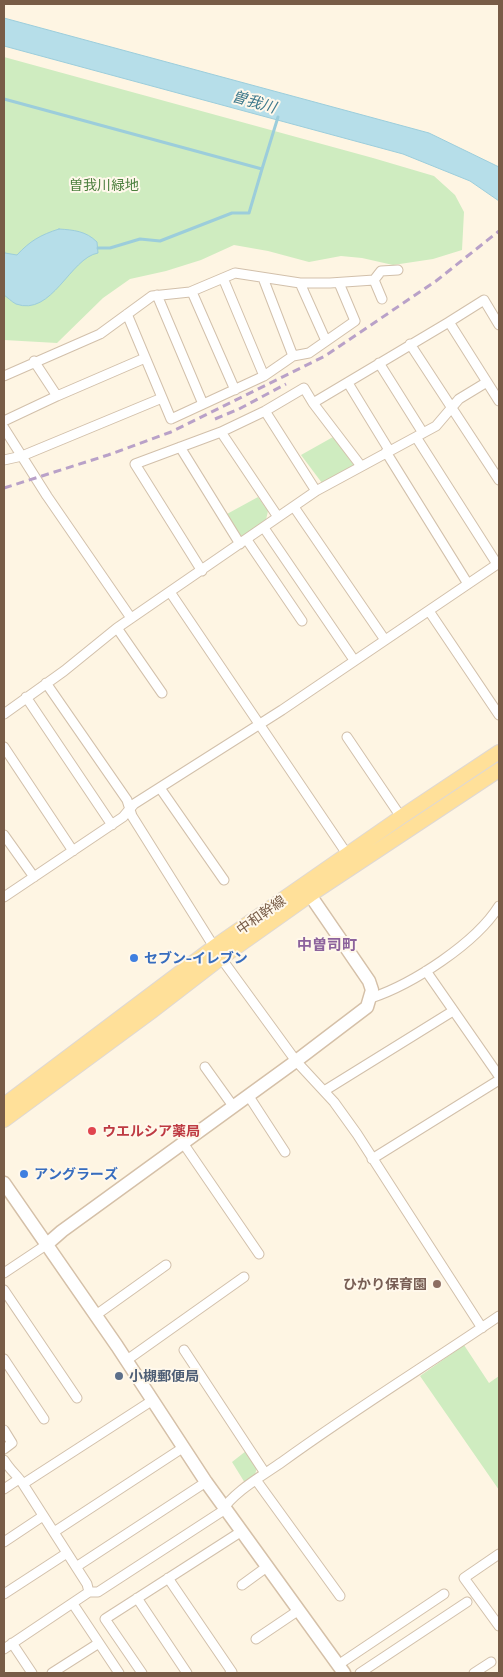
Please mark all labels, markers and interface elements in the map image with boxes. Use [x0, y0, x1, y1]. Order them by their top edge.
water label: 曽我川 [230, 87, 278, 117]
park label: 曽我川緑地 [69, 177, 139, 193]
street label: 中和幹線 [233, 892, 289, 938]
district label: 中曽司町 [297, 936, 357, 954]
place label: セブン-イレブン [144, 950, 248, 966]
marker: セブン-イレブン [128, 952, 140, 964]
place label: ウエルシア薬局 [102, 1123, 200, 1139]
marker: ウエルシア薬局 [86, 1125, 98, 1137]
place label: アングラーズ [34, 1166, 118, 1182]
marker: アングラーズ [18, 1168, 30, 1180]
place label: ひかり保育園 [343, 1276, 427, 1292]
marker: ひかり保育園 [431, 1278, 443, 1290]
place label: 小槻郵便局 [129, 1368, 199, 1384]
marker: 小槻郵便局 [113, 1370, 125, 1382]

